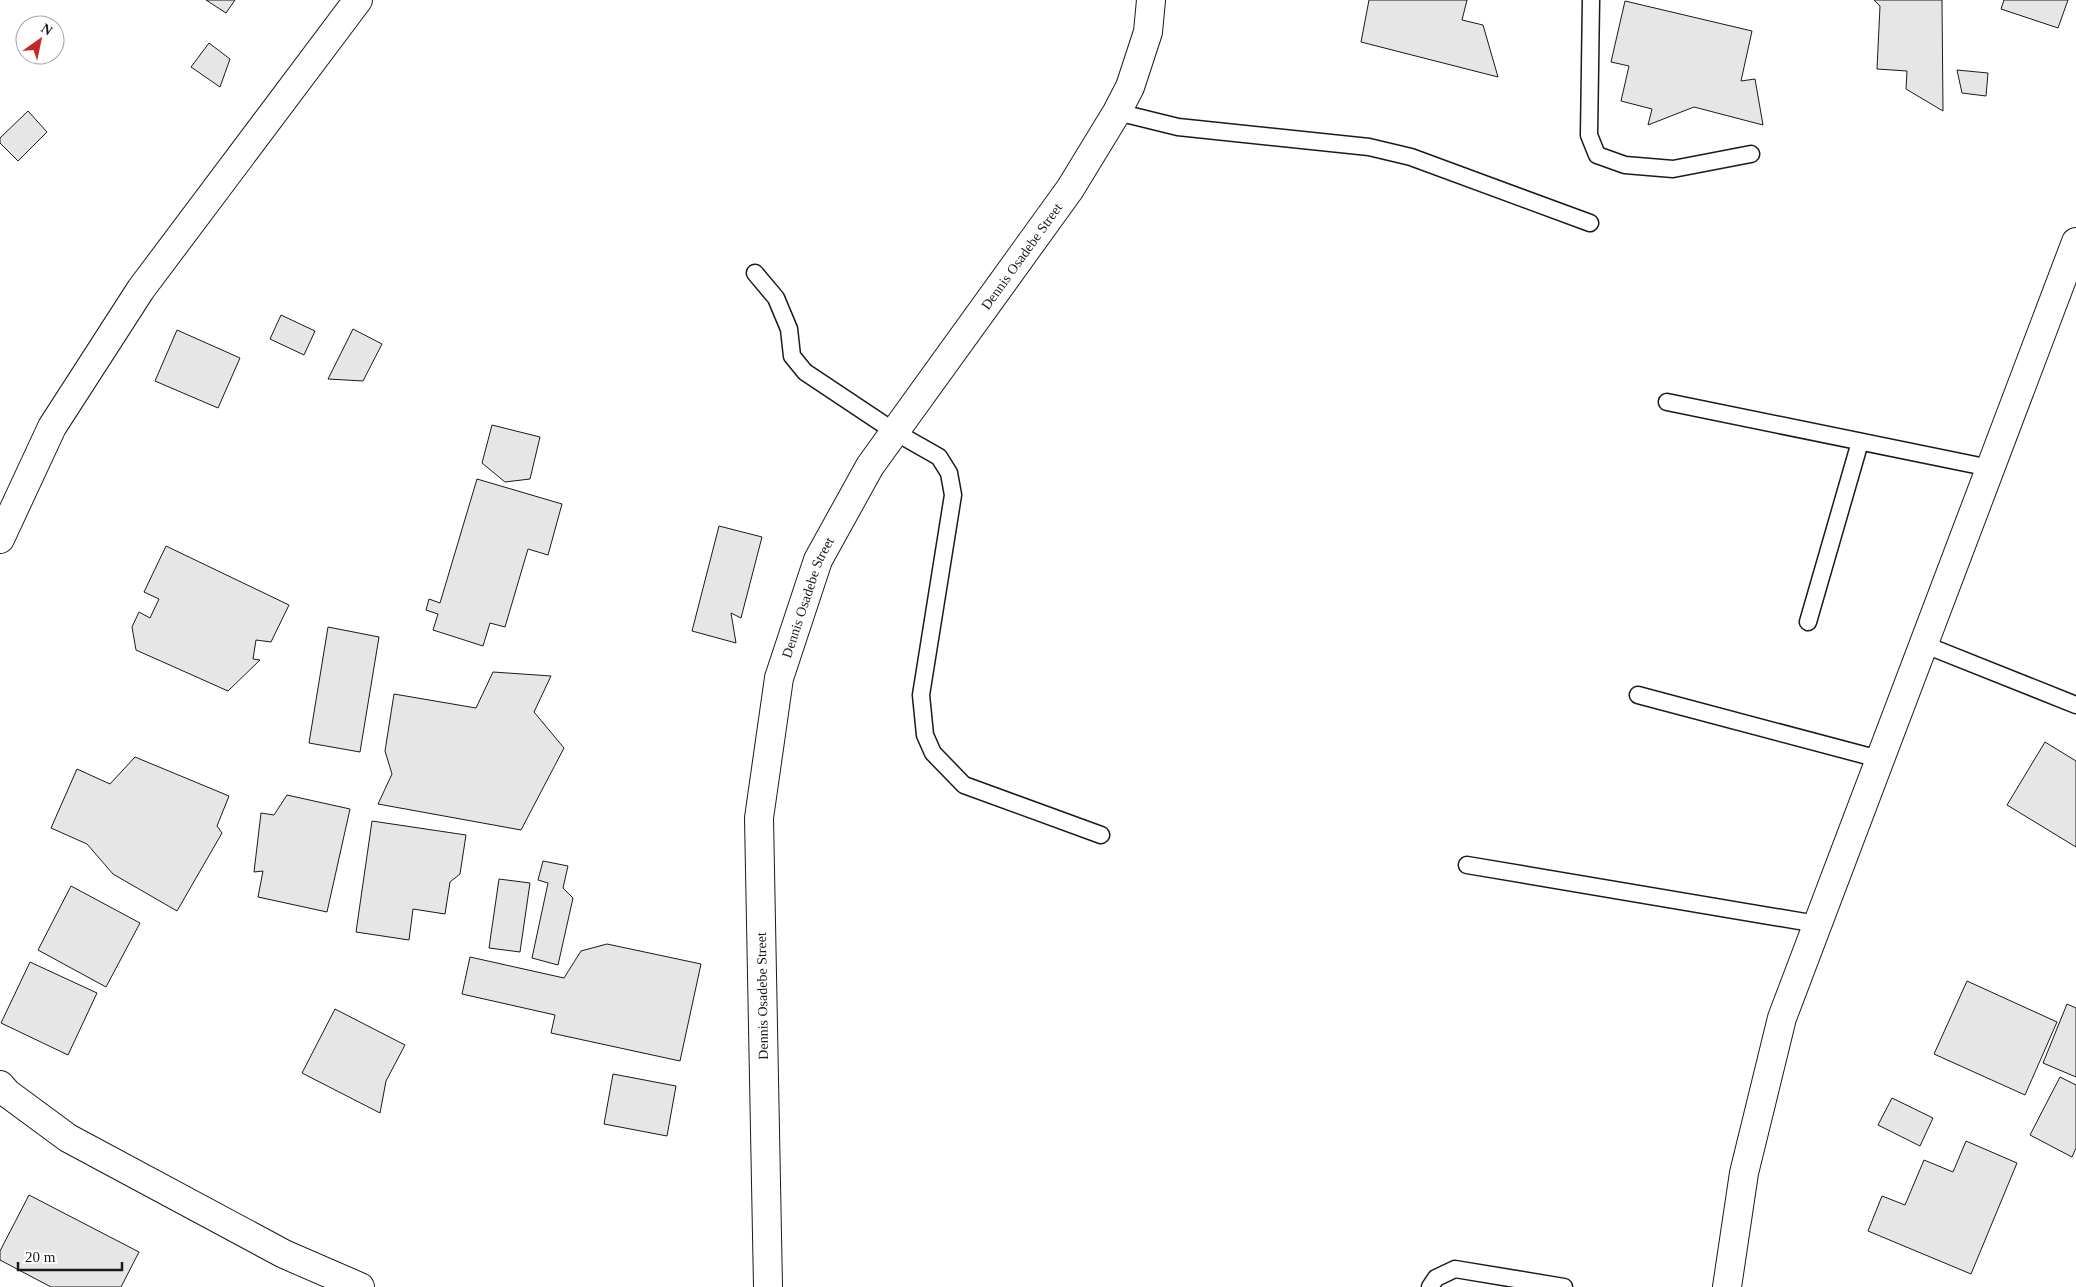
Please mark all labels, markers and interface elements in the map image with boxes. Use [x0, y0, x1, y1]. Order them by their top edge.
north arrow [15, 15, 65, 65]
text: N [38, 20, 55, 39]
street label: Dennis Osadebe Street [978, 200, 1065, 313]
street label: Dennis Osadebe Street [779, 535, 837, 660]
street label: Dennis Osadebe Street [754, 932, 771, 1060]
scale bar [18, 1240, 121, 1272]
text: 20 m [25, 1249, 56, 1265]

